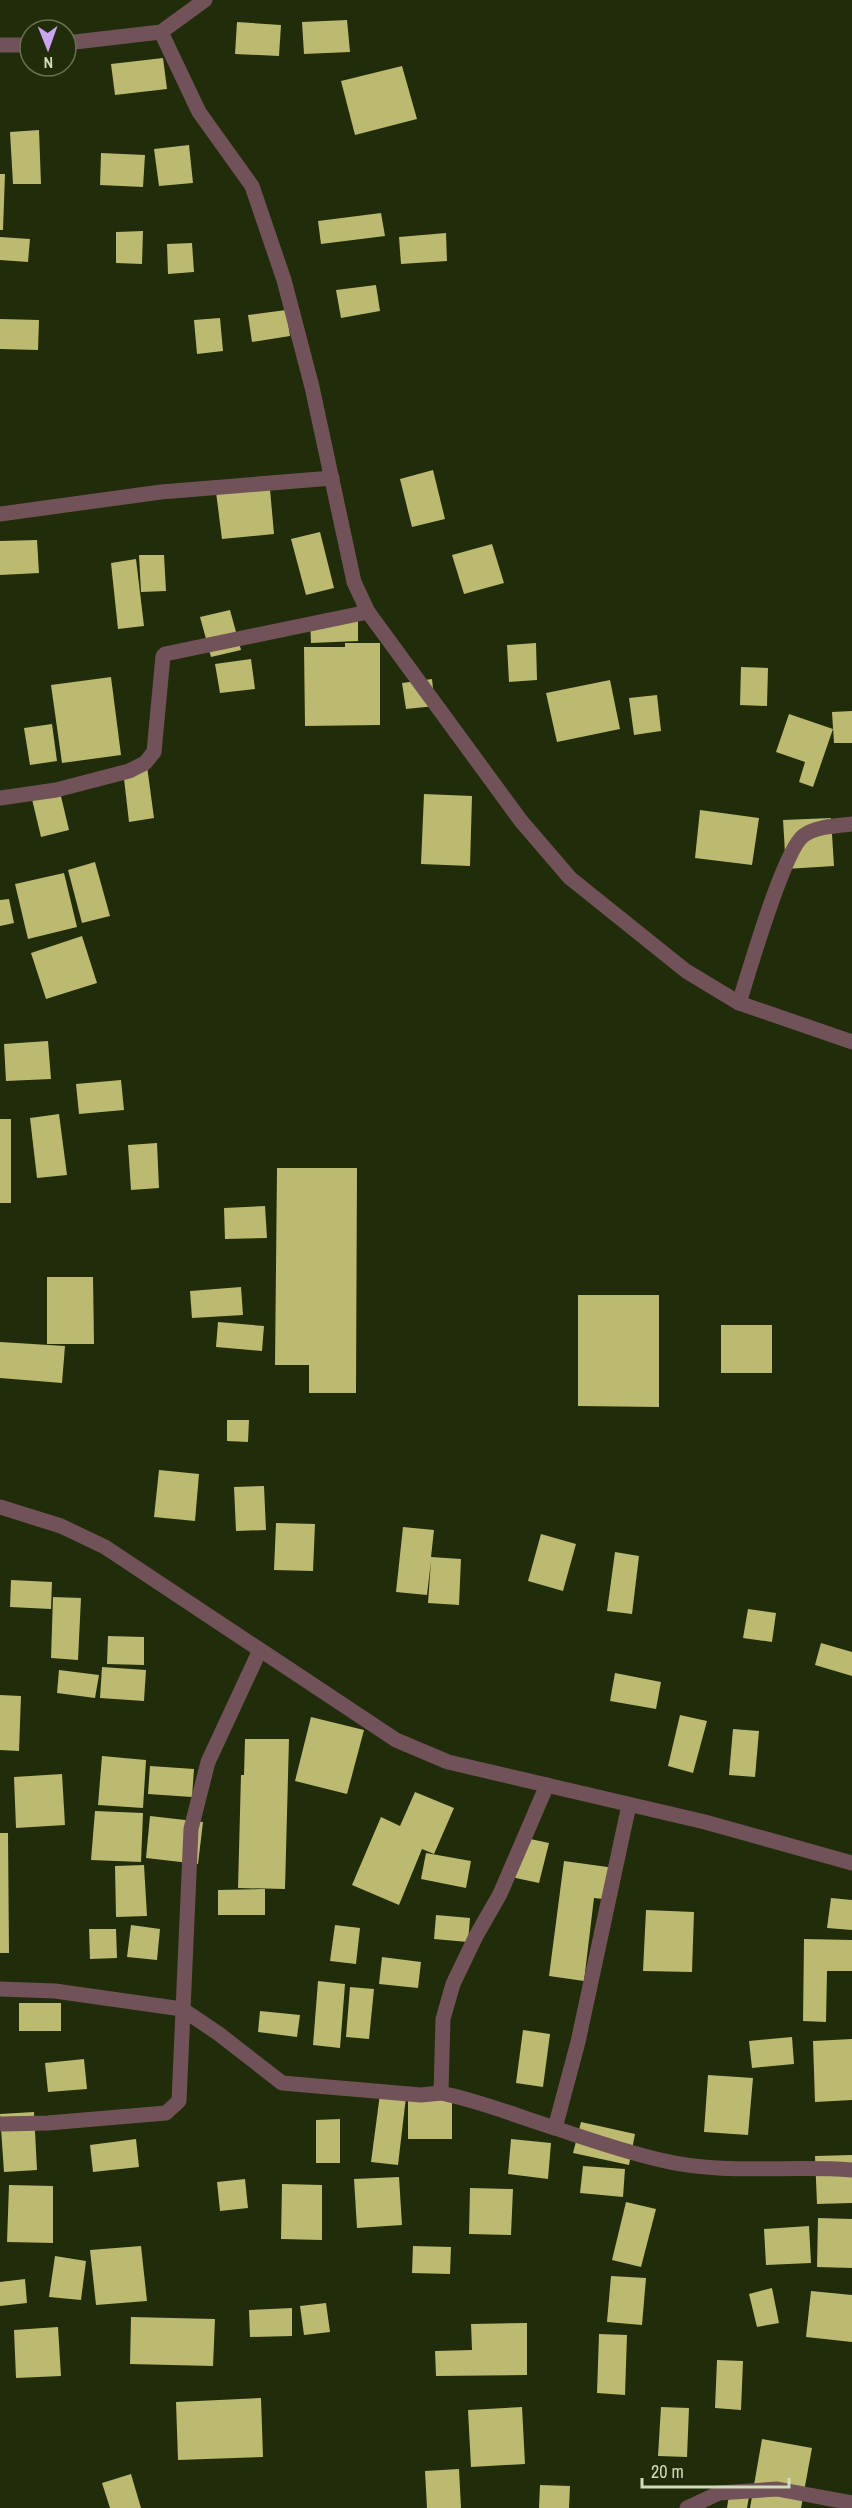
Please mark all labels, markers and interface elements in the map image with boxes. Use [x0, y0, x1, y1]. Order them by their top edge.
north arrow [18, 18, 78, 78]
text: N [43, 52, 53, 74]
scale bar [642, 2451, 789, 2489]
text: 20 m [651, 2459, 684, 2484]

